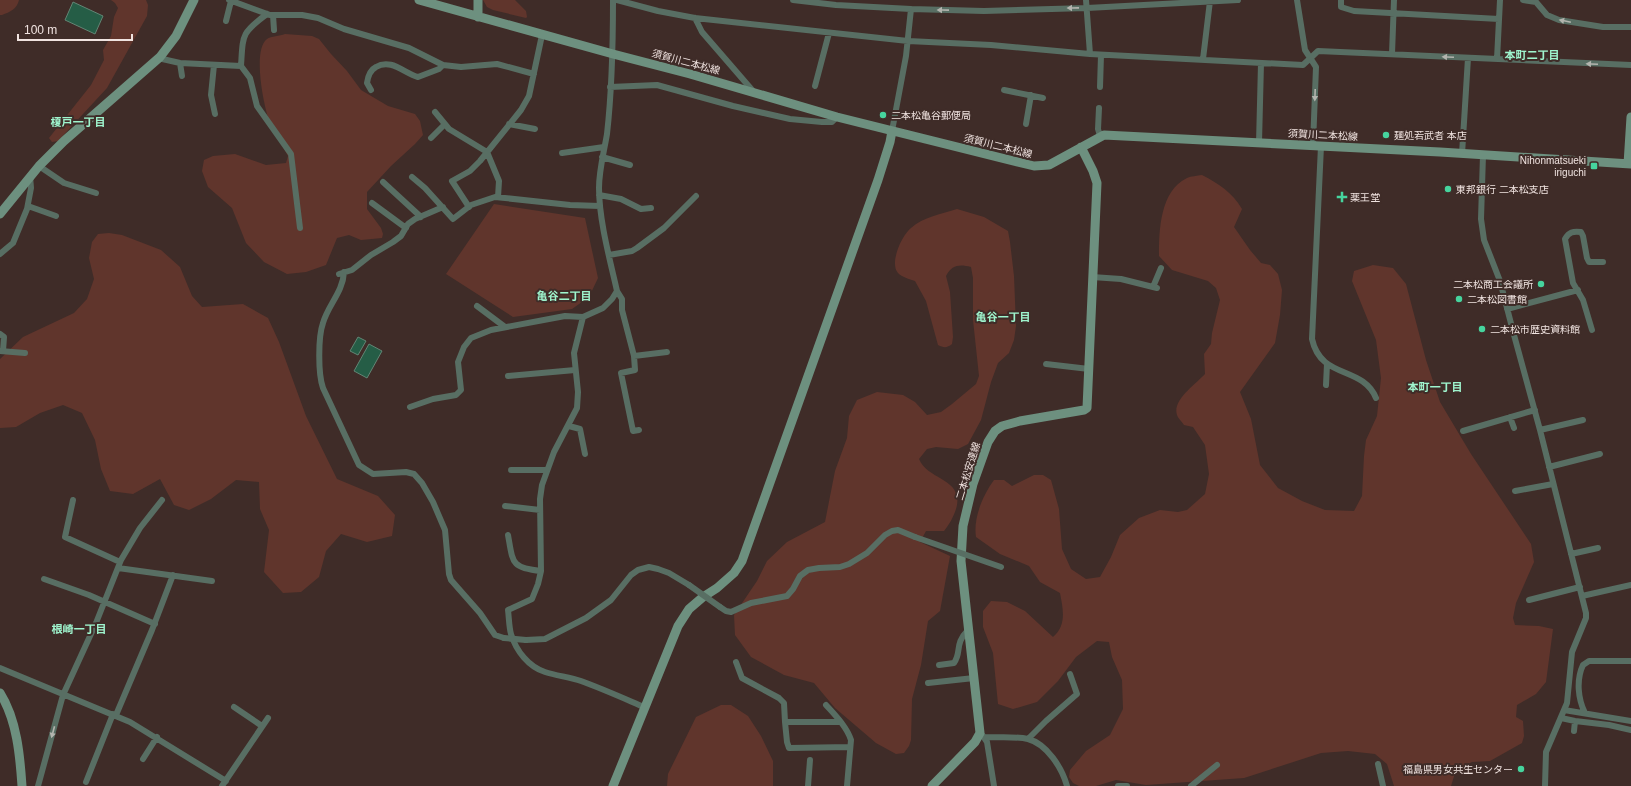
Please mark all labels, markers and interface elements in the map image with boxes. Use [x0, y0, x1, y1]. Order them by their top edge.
one-way arrow [1066, 5, 1079, 11]
one-way arrow [936, 7, 949, 13]
scale bar [18, 16, 132, 42]
one-way arrow [1559, 17, 1571, 23]
text: 100 m [24, 23, 57, 37]
street label: 須賀川二本松線 [651, 48, 721, 76]
district label: 本町二丁目 [1505, 49, 1560, 61]
one-way arrow [1442, 53, 1454, 60]
one-way arrow [1586, 60, 1598, 67]
one-way arrow [1311, 89, 1318, 101]
marker: 二本松亀谷郵便局 [878, 110, 888, 120]
place label: 二本松亀谷郵便局 [891, 110, 971, 121]
district label: 榎戸一丁目 [51, 116, 106, 128]
street label: 須賀川二本松線 [1288, 128, 1358, 142]
marker: 麺処若武者 本店 [1381, 130, 1391, 140]
place label: 麺処若武者 本店 [1394, 130, 1467, 141]
street label: 須賀川二本松線 [963, 132, 1033, 160]
place label: Nihonmatsueki iriguchi [1520, 155, 1586, 178]
marker: Nihonmatsueki iriguchi [1589, 161, 1599, 171]
marker: 東邦銀行 二本松支店 [1443, 184, 1453, 194]
place label: 東邦銀行 二本松支店 [1456, 184, 1549, 195]
marker: 薬王堂 [1337, 192, 1347, 202]
place label: 薬王堂 [1350, 192, 1380, 203]
place label: 二本松商工会議所 [1453, 279, 1533, 290]
marker: 二本松商工会議所 [1536, 279, 1546, 289]
district label: 亀谷二丁目 [537, 290, 592, 302]
marker: 二本松図書館 [1454, 294, 1464, 304]
place label: 二本松図書館 [1467, 294, 1527, 305]
district label: 亀谷一丁目 [976, 311, 1031, 323]
marker: 二本松市歴史資料館 [1477, 324, 1487, 334]
place label: 二本松市歴史資料館 [1490, 324, 1580, 335]
district label: 本町一丁目 [1408, 381, 1463, 393]
street label: 二本松安達線 [954, 441, 982, 501]
district label: 根崎一丁目 [52, 623, 107, 635]
one-way arrow [49, 726, 55, 739]
place label: 福島県男女共生センター [1403, 764, 1513, 775]
marker: 福島県男女共生センター [1516, 764, 1526, 774]

